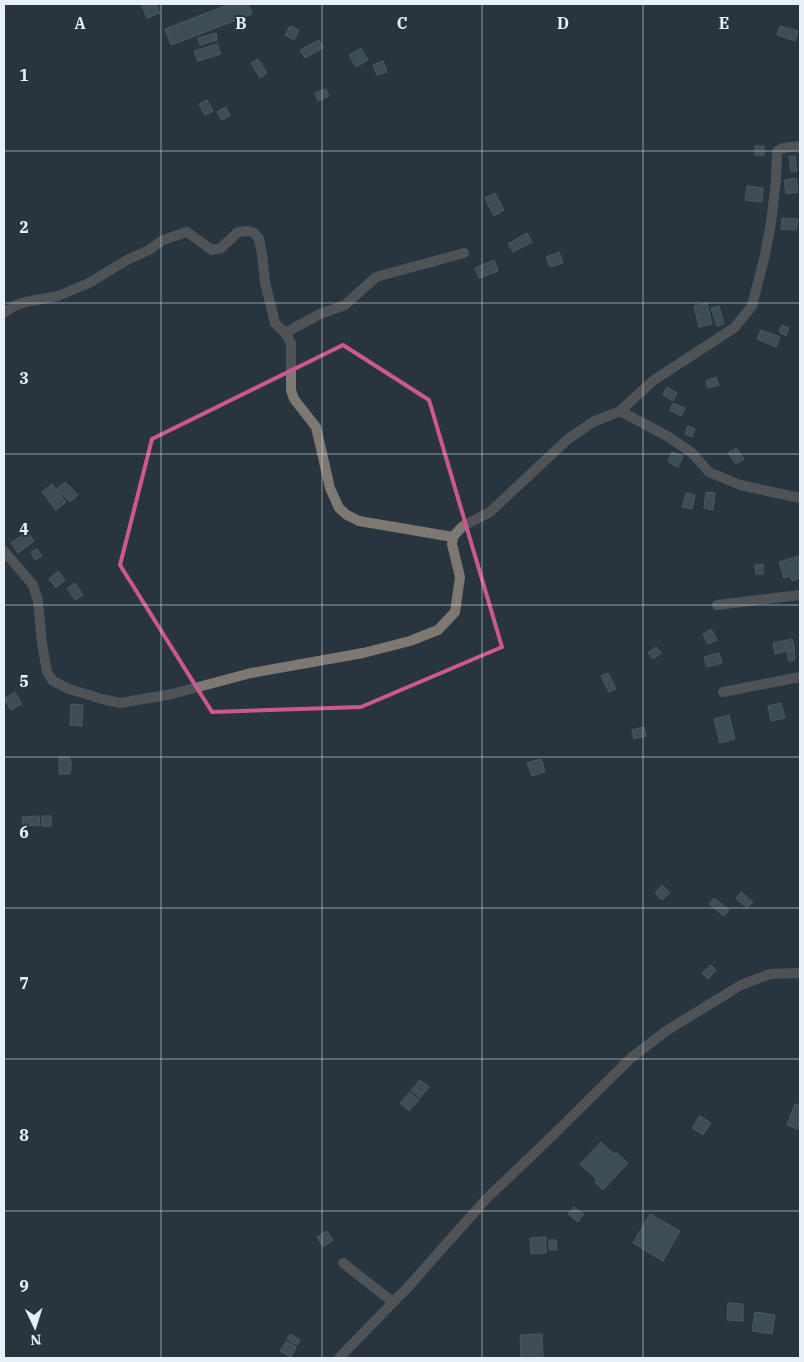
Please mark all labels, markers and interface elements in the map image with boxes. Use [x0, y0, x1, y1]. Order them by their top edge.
text: A [74, 13, 86, 33]
text: B [235, 13, 247, 33]
text: C [397, 13, 407, 33]
text: D [557, 13, 569, 33]
text: E [719, 13, 729, 33]
text: 1 [19, 65, 29, 85]
text: 2 [19, 217, 29, 237]
text: 3 [19, 368, 29, 388]
text: 4 [19, 519, 29, 539]
text: 5 [19, 671, 29, 691]
text: 6 [19, 822, 29, 842]
text: 7 [19, 973, 29, 993]
text: 8 [19, 1125, 29, 1145]
text: 9 [19, 1276, 29, 1296]
north arrow [10, 1302, 60, 1352]
text: N [30, 1331, 42, 1349]

